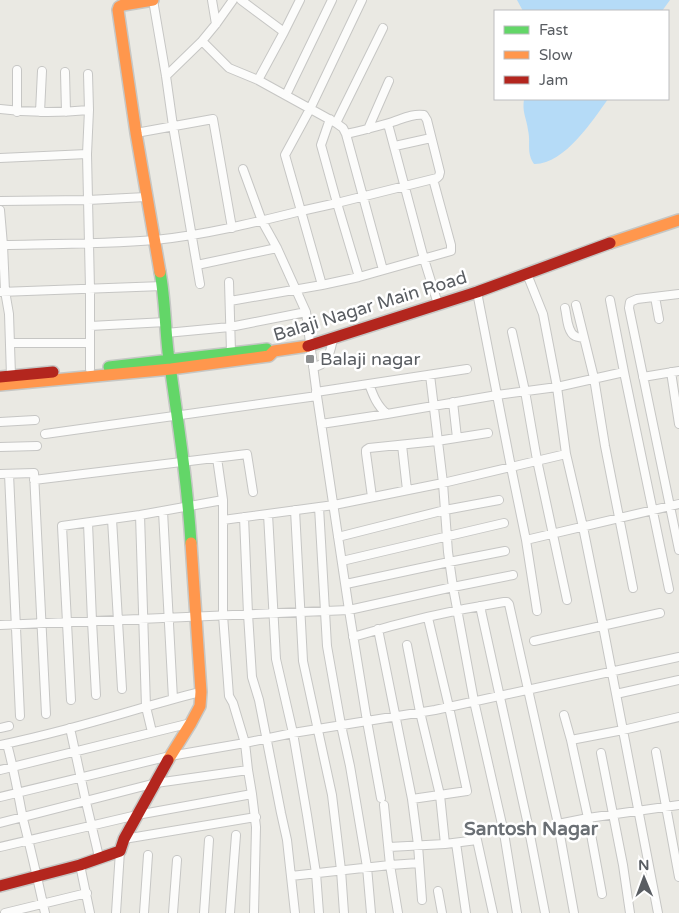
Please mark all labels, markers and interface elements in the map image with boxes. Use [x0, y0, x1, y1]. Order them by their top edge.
legend [494, 10, 669, 100]
text: Fast [539, 21, 569, 39]
text: Slow [539, 46, 573, 64]
text: Jam [539, 71, 568, 89]
street label: Balaji Nagar Main Road [270, 266, 470, 346]
place label: Balaji nagar [320, 348, 420, 370]
marker: Balaji nagar [304, 353, 316, 365]
district label: Santosh Nagar [464, 818, 599, 841]
north arrow [619, 853, 669, 903]
text: N [638, 857, 650, 874]

